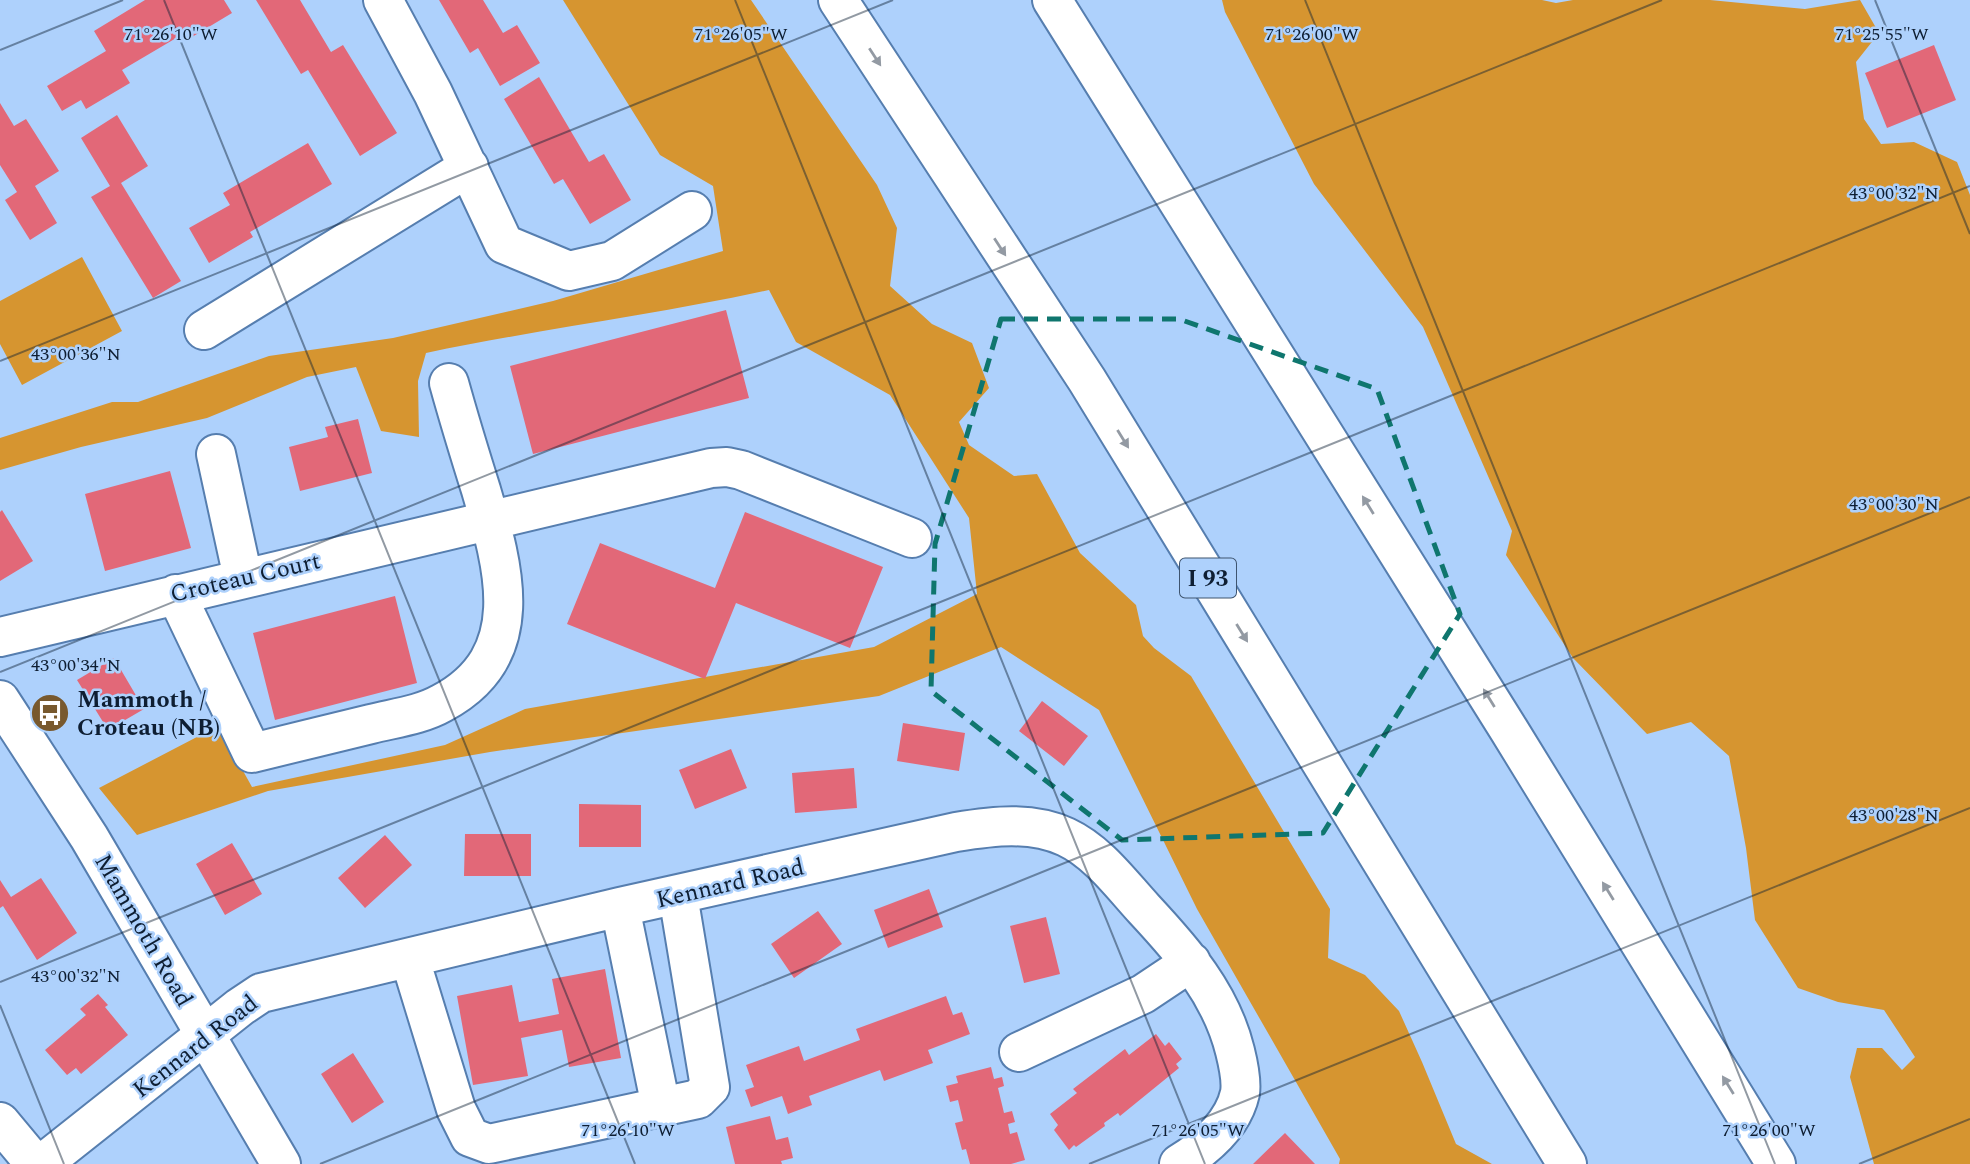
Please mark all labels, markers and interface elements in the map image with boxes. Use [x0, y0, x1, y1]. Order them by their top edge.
text: 71°26'10"W [124, 21, 218, 48]
text: 71°26'05"W [694, 21, 788, 48]
text: 71°26'00"W [1265, 21, 1359, 48]
text: 71°25'55"W [1835, 21, 1929, 48]
one-way arrow [868, 48, 882, 66]
text: 43°00'32"N [1849, 180, 1939, 207]
one-way arrow [993, 238, 1006, 257]
text: 43°00'36"N [31, 341, 121, 368]
one-way arrow [1116, 429, 1129, 448]
text: 43°00'30"N [1849, 491, 1939, 518]
one-way arrow [1362, 495, 1375, 515]
street label: Croteau Court [167, 543, 324, 613]
road number: I 93 [1180, 558, 1236, 598]
one-way arrow [1235, 623, 1248, 642]
text: 43°00'34"N [31, 652, 121, 679]
place label: Mammoth / Croteau (NB) [77, 682, 220, 746]
one-way arrow [1482, 688, 1495, 707]
bus stop icon: Mammoth / Croteau (NB) [29, 692, 71, 734]
text: 43°00'28"N [1849, 802, 1939, 829]
street label: Mammoth Road [85, 847, 202, 1014]
street label: Kennard Road [653, 849, 808, 918]
one-way arrow [1602, 882, 1615, 901]
text: 43°00'32"N [31, 963, 121, 990]
street label: Kennard Road [125, 986, 266, 1107]
one-way arrow [1721, 1075, 1734, 1095]
text: 71°26'10"W [581, 1117, 675, 1144]
text: 71°26'05"W [1151, 1117, 1245, 1144]
text: 71°26'00"W [1722, 1117, 1816, 1144]

